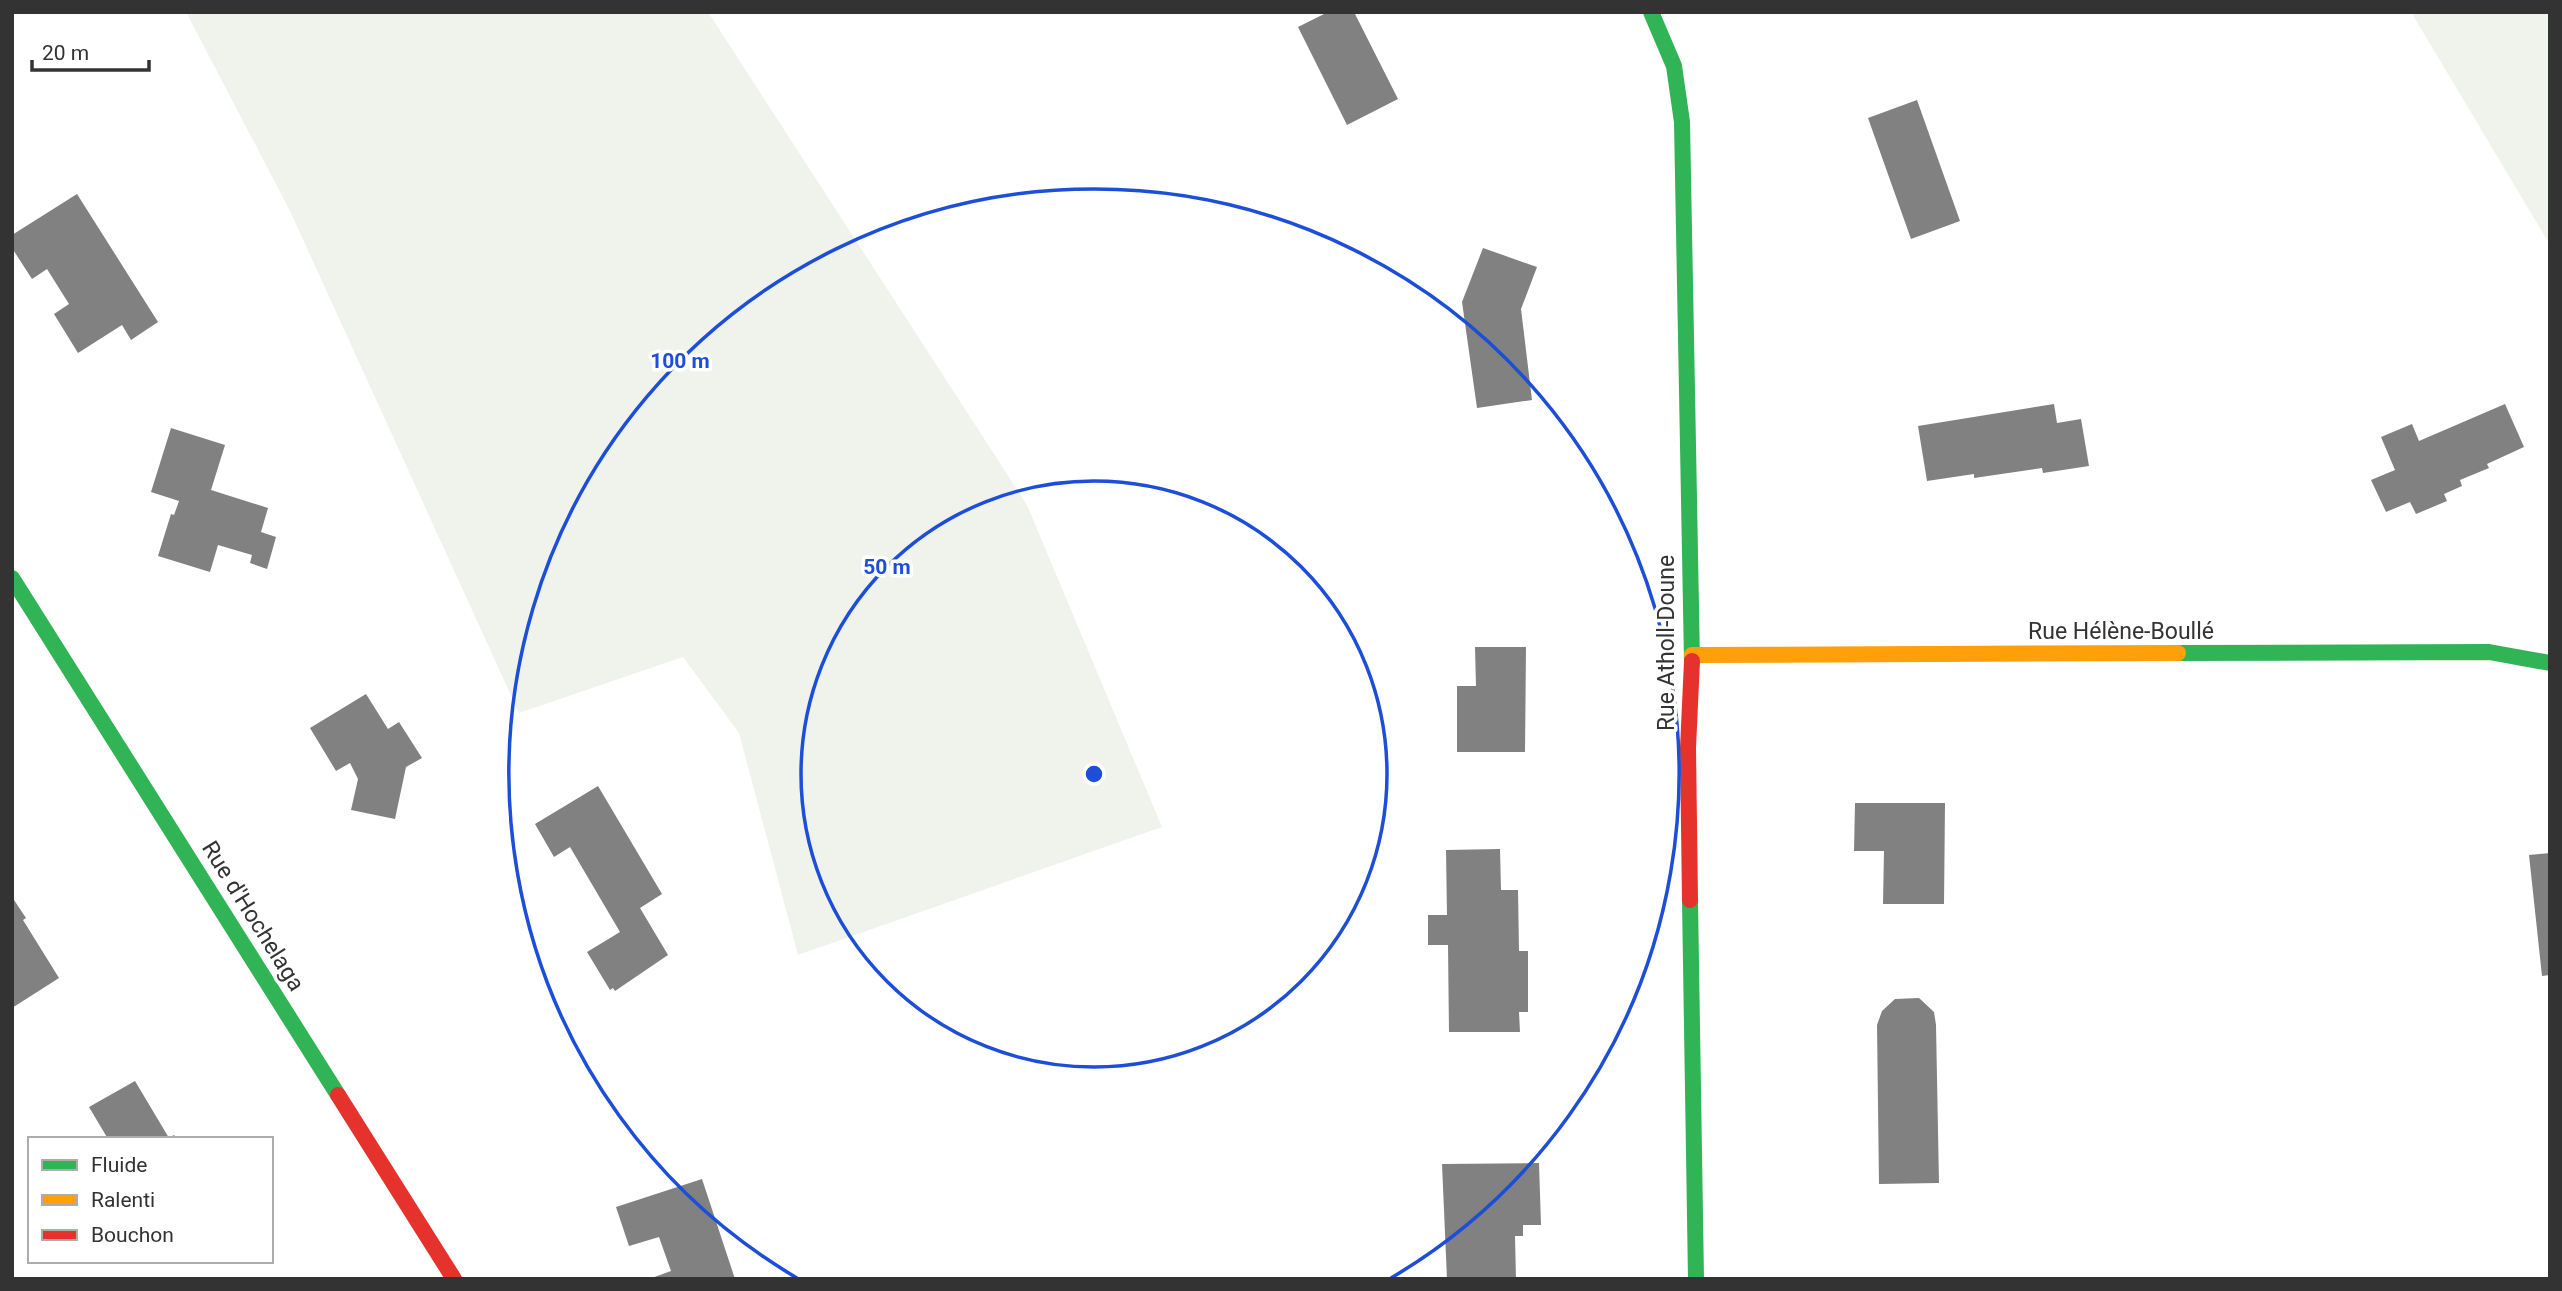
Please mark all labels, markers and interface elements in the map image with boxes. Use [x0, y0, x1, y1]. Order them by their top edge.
scale bar [32, 28, 149, 72]
text: 20 m [42, 41, 89, 65]
text: 100 m [650, 349, 710, 373]
text: 50 m [863, 555, 911, 579]
street label: Rue Atholl-Doune [1653, 555, 1680, 731]
street label: Rue Hélène-Boullé [2028, 618, 2214, 645]
centre of rings [1082, 762, 1106, 786]
street label: Rue d'Hochelaga [196, 836, 310, 996]
legend [28, 1137, 273, 1263]
text: Fluide [91, 1153, 147, 1177]
text: Ralenti [91, 1188, 155, 1212]
text: Bouchon [91, 1223, 174, 1247]

